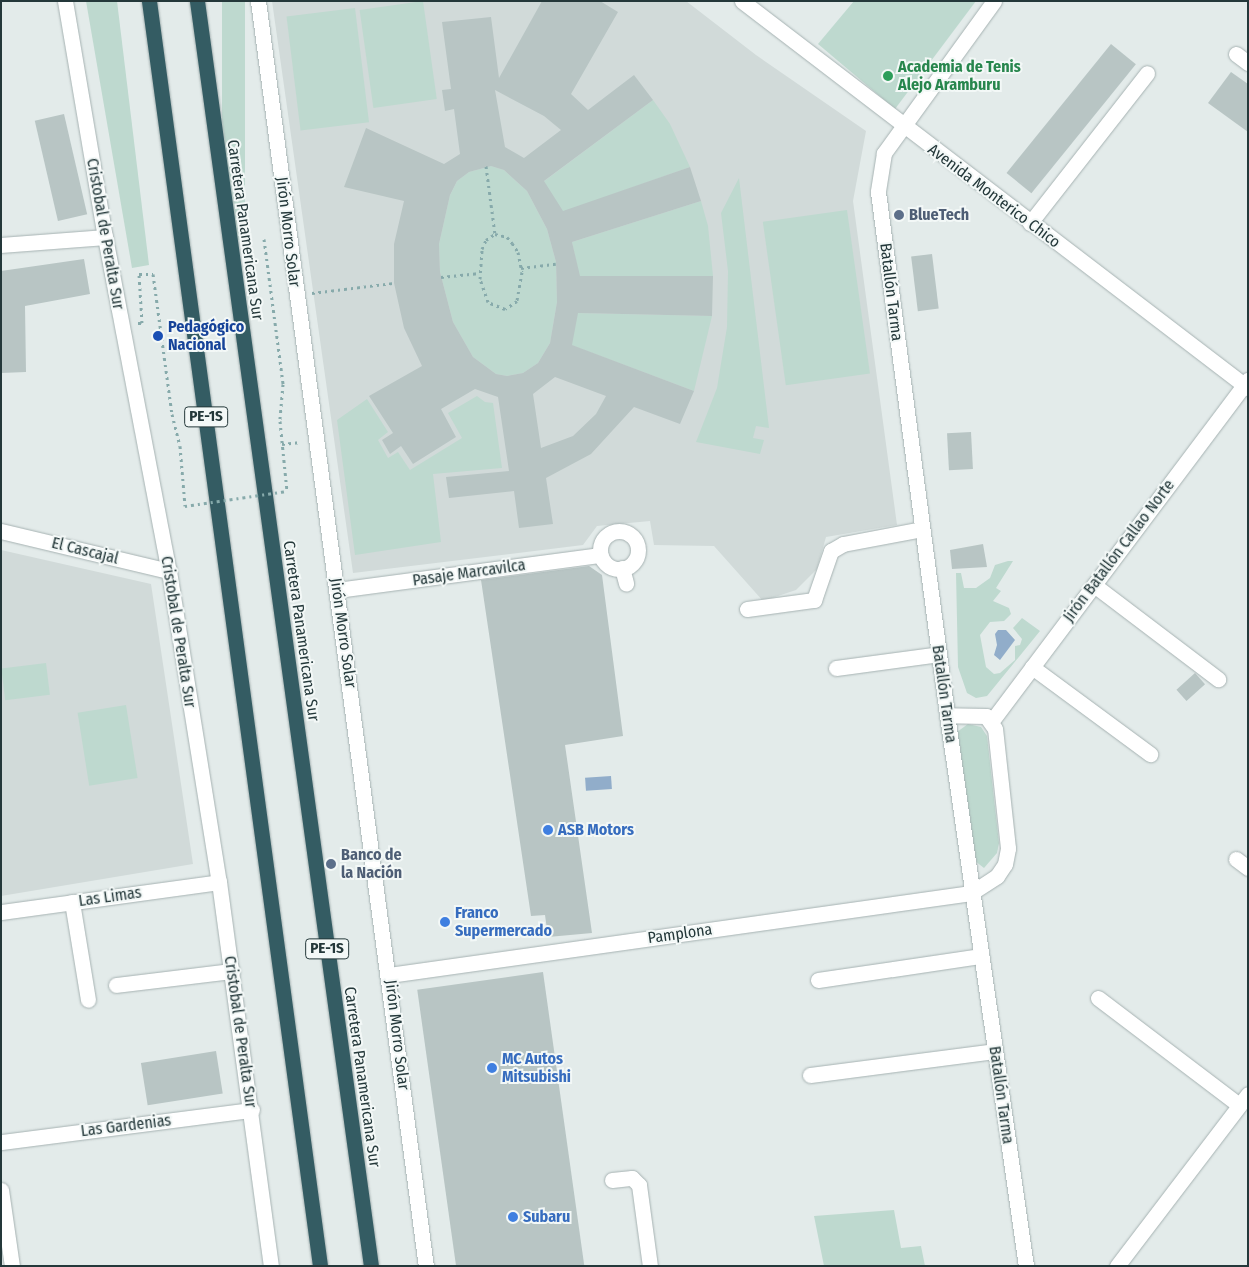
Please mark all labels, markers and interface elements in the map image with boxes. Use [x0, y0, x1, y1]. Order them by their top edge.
place label: Academia de Tenis Alejo Aramburu [898, 57, 1021, 95]
marker: Academia de Tenis Alejo Aramburu [882, 70, 894, 82]
street label: Carretera Panamericana Sur [223, 139, 267, 321]
street label: Avenida Monterico Chico [924, 140, 1064, 252]
street label: Cristobal de Peralta Sur [82, 157, 128, 311]
street label: Jirón Morro Solar [272, 176, 304, 288]
place label: BlueTech [909, 205, 969, 225]
marker: BlueTech [893, 209, 905, 221]
street label: Batallón Tarma [875, 242, 907, 342]
place label: Pedagógico Nacional [168, 317, 244, 355]
marker: Pedagógico Nacional [152, 330, 164, 342]
road number: PE-1S [184, 404, 228, 430]
street label: Jirón Batallón Callao Norte [1059, 476, 1179, 626]
street label: El Cascajal [50, 533, 120, 569]
street label: Carretera Panamericana Sur [279, 540, 323, 722]
street label: Cristobal de Peralta Sur [157, 555, 199, 709]
street label: Pasaje Marcavilca [411, 556, 527, 590]
street label: Jirón Morro Solar [326, 577, 360, 689]
street label: Batallón Tarma [928, 644, 960, 744]
place label: ASB Motors [558, 820, 634, 840]
marker: ASB Motors [542, 824, 554, 836]
place label: Banco de la Nación [341, 845, 402, 883]
marker: Banco de la Nación [325, 858, 337, 870]
street label: Las Limas [77, 883, 143, 911]
place label: Franco Supermercado [455, 903, 552, 941]
marker: Franco Supermercado [439, 916, 451, 928]
street label: Pamplona [646, 920, 714, 948]
road number: PE-1S [304, 936, 350, 962]
street label: Cristobal de Peralta Sur [220, 955, 260, 1109]
street label: Jirón Morro Solar [381, 979, 413, 1091]
street label: Carretera Panamericana Sur [340, 986, 384, 1168]
street label: Batallón Tarma [985, 1045, 1017, 1145]
place label: MC Autos Mitsubishi [502, 1049, 571, 1087]
marker: MC Autos Mitsubishi [486, 1062, 498, 1074]
street label: Las Gardenias [80, 1111, 172, 1141]
place label: Subaru [523, 1207, 570, 1227]
marker: Subaru [507, 1211, 519, 1223]

